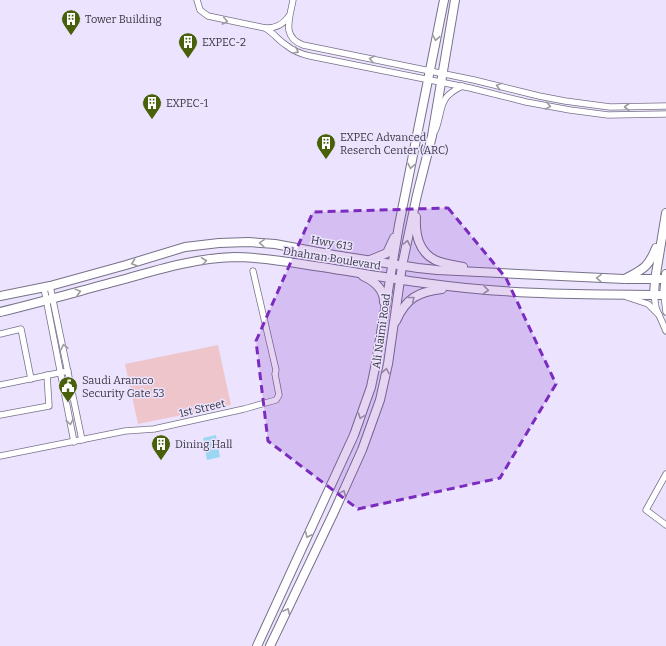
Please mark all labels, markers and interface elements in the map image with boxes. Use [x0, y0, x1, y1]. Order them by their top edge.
building icon: Tower Building [60, 8, 82, 36]
place label: Tower Building [85, 13, 162, 26]
one-way arrow [222, 16, 229, 24]
building icon: EXPEC-2 [177, 31, 199, 59]
one-way arrow [432, 35, 441, 41]
place label: EXPEC-2 [202, 36, 246, 49]
one-way arrow [292, 46, 299, 54]
one-way arrow [369, 56, 375, 64]
one-way arrow [496, 82, 503, 91]
building icon: EXPEC-1 [141, 92, 163, 120]
place label: EXPEC-1 [166, 97, 209, 110]
one-way arrow [545, 102, 551, 110]
one-way arrow [624, 103, 630, 111]
place label: EXPEC Advanced Reserch Center (ARC) [340, 131, 448, 157]
building icon: EXPEC Advanced Reserch Center (ARC) [315, 132, 337, 160]
one-way arrow [407, 163, 416, 169]
street label: Hwy 613 [310, 233, 354, 254]
one-way arrow [259, 238, 265, 247]
one-way arrow [402, 240, 410, 246]
street label: Dhahran Boulevard [282, 244, 382, 273]
one-way arrow [201, 256, 208, 265]
one-way arrow [131, 258, 138, 267]
one-way arrow [596, 274, 602, 283]
one-way arrow [483, 285, 489, 294]
one-way arrow [75, 288, 82, 297]
street label: Ali Naimi Road [370, 292, 393, 370]
one-way arrow [408, 296, 415, 303]
one-way arrow [60, 344, 68, 350]
one-way arrow [382, 368, 390, 375]
place label: Saudi Aramco Security Gate 53 [82, 374, 165, 400]
public building icon: Saudi Aramco Security Gate 53 [57, 375, 79, 403]
street label: 1st Street [178, 397, 226, 420]
one-way arrow [357, 413, 365, 420]
one-way arrow [65, 419, 73, 425]
building icon: Dining Hall [150, 433, 172, 461]
place label: Dining Hall [175, 438, 232, 451]
one-way arrow [338, 490, 346, 498]
one-way arrow [305, 531, 313, 539]
one-way arrow [282, 607, 290, 615]

